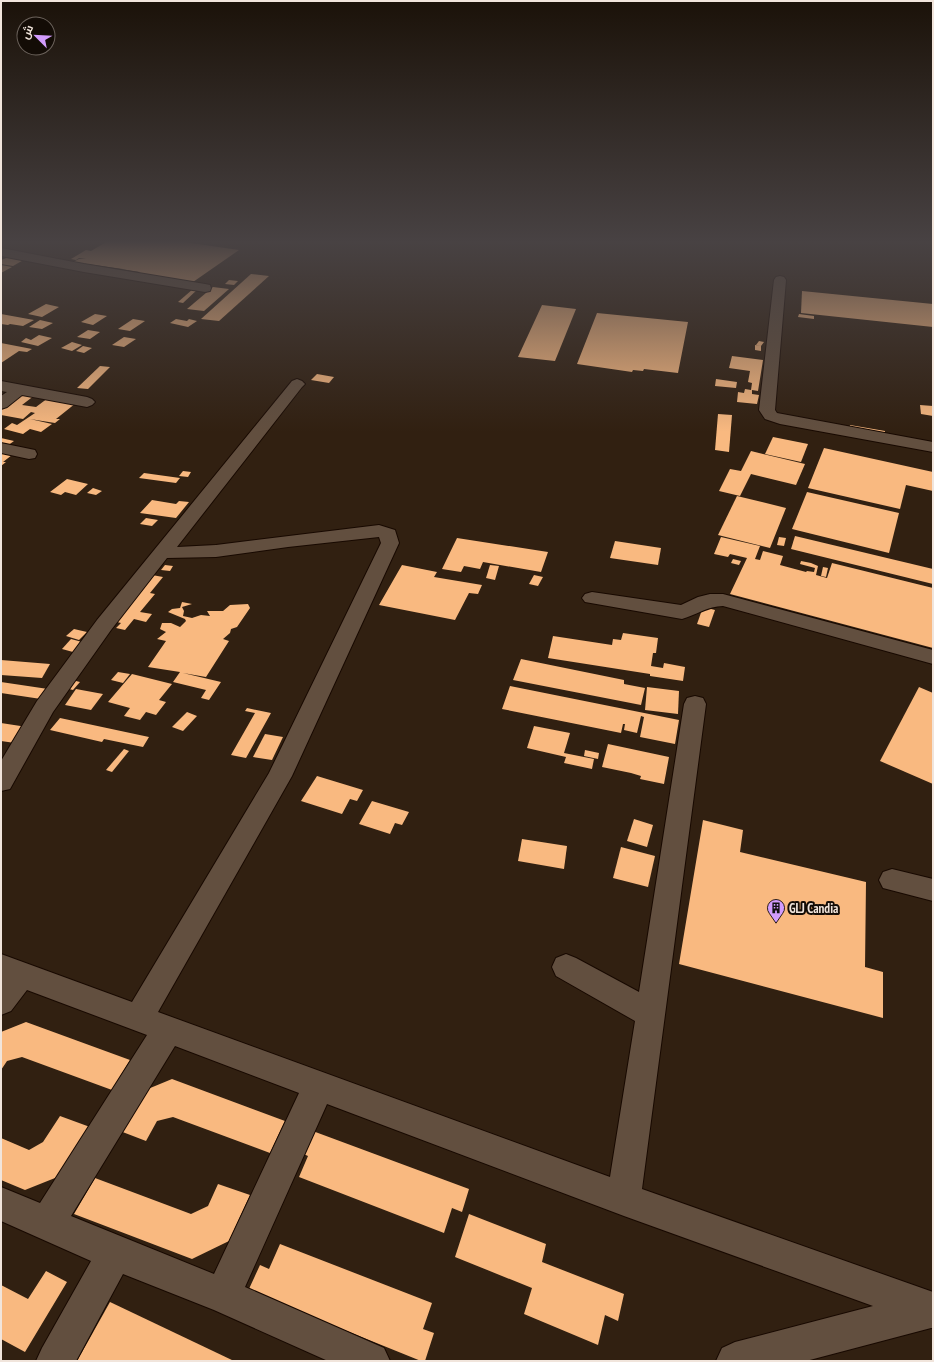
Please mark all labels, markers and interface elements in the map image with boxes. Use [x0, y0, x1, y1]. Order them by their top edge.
north arrow [16, 16, 56, 56]
text: ش [18, 23, 36, 41]
building icon: GLJ Candia [766, 898, 786, 923]
place label: GLJ Candia [789, 900, 838, 917]

